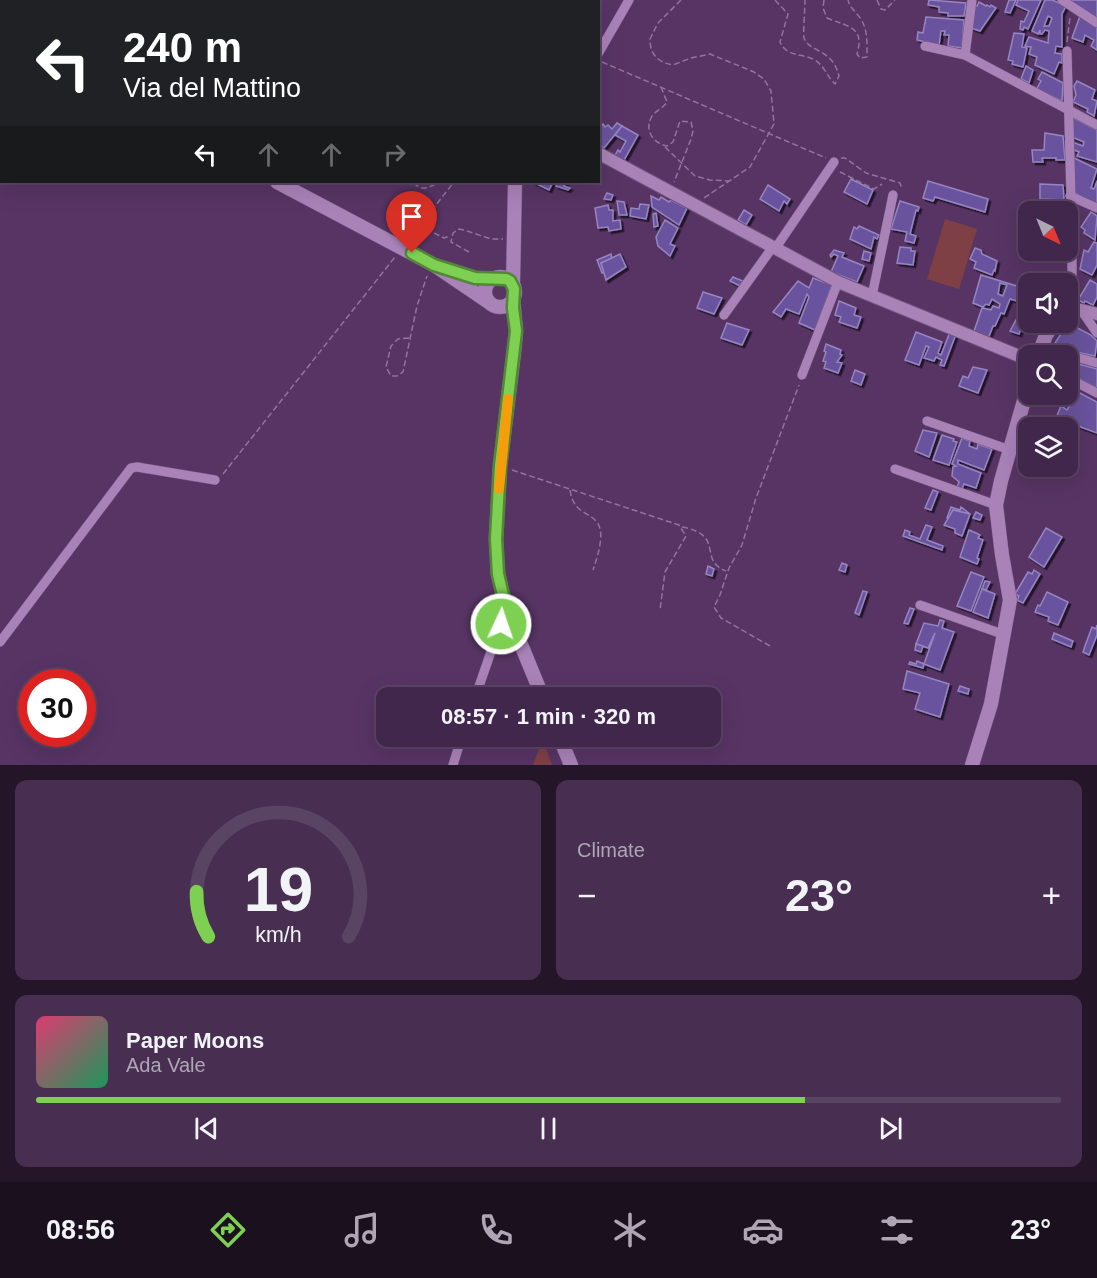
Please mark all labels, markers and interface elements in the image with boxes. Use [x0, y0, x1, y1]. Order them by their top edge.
icon: left [24, 24, 102, 102]
text: 240 m [123, 24, 242, 71]
text: Via del Mattino [123, 73, 301, 103]
icon: left [189, 138, 222, 171]
icon: ahead [252, 138, 285, 171]
icon: ahead [315, 138, 348, 171]
icon: right [378, 138, 411, 171]
pin [386, 191, 437, 253]
icon: arrive [395, 200, 428, 233]
north arrow [1018, 201, 1078, 261]
map controls [1018, 201, 1078, 477]
button: sound [1018, 273, 1078, 333]
button: search [1018, 345, 1078, 405]
button: layers [1018, 417, 1078, 477]
position arrow [469, 592, 533, 656]
speed limit sign: 30 [18, 669, 96, 747]
text: 08:57 · 1 min · 320 m [441, 704, 656, 729]
text: Climate [577, 839, 645, 861]
text: 19 [243, 855, 313, 924]
text: 23° [785, 870, 853, 921]
text: − [577, 877, 596, 914]
text: + [1042, 877, 1061, 914]
text: km/h [255, 923, 301, 947]
text: Paper Moons [126, 1028, 264, 1053]
text: Ada Vale [126, 1054, 206, 1076]
icon: previous [190, 1112, 223, 1145]
icon: pause [532, 1112, 565, 1145]
icon: next [874, 1112, 907, 1145]
icon: directions [207, 1209, 249, 1251]
icon: music [341, 1209, 383, 1251]
icon: phone [475, 1209, 517, 1251]
icon: climate [609, 1209, 651, 1251]
icon: car [742, 1209, 784, 1251]
icon: filters [876, 1209, 918, 1251]
text: 08:56 [46, 1215, 115, 1245]
text: 23° [1010, 1215, 1051, 1245]

